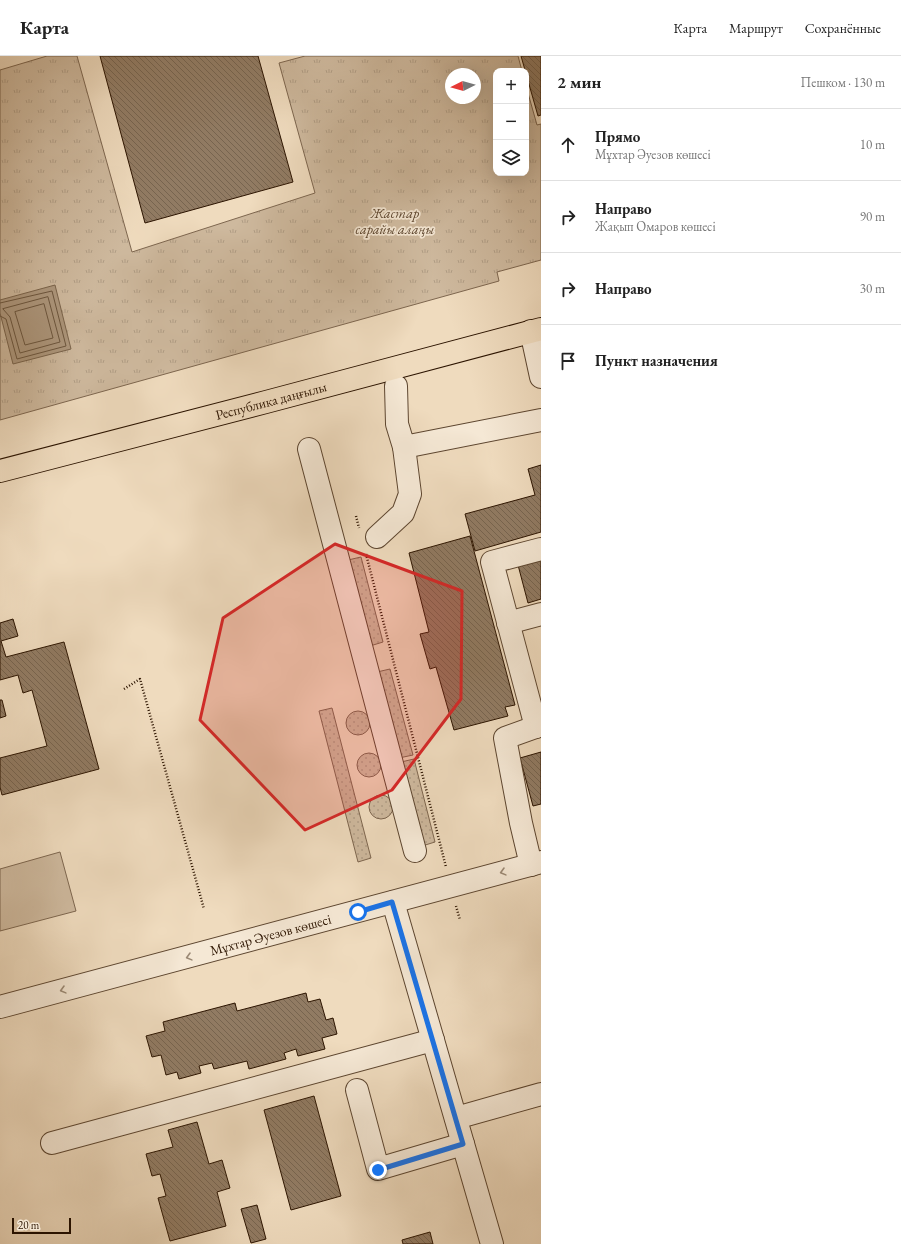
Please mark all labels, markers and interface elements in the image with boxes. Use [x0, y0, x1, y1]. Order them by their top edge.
text: Карта [20, 15, 69, 40]
text: Карта [674, 19, 707, 37]
text: Маршрут [729, 19, 783, 37]
text: Сохранённые [805, 19, 881, 37]
north arrow [445, 68, 481, 104]
map controls [493, 68, 529, 176]
button: + [493, 68, 529, 104]
text: 2 мин [557, 71, 601, 93]
text: Пешком · 130 m [801, 74, 885, 91]
button: − [493, 104, 529, 140]
text: Прямо [595, 127, 640, 146]
icon: ahead [557, 134, 579, 156]
text: 10 m [860, 136, 885, 153]
button: layers [493, 140, 529, 176]
text: Мұхтар Әуезов көшесі [595, 146, 711, 163]
text: Направо [595, 199, 652, 218]
park label: Жастар сарайы алаңы [356, 204, 435, 238]
icon: right [557, 206, 579, 228]
text: 90 m [860, 208, 885, 225]
text: Жақып Омаров көшесі [595, 218, 716, 235]
icon: right [557, 278, 579, 300]
text: Направо [595, 279, 652, 298]
text: 30 m [860, 280, 885, 297]
icon: arrive [557, 350, 579, 372]
text: Пункт назначения [595, 351, 718, 370]
street label: Республика даңғылы [213, 377, 329, 424]
one-way arrow [500, 867, 507, 876]
route start [349, 903, 367, 921]
street label: Мұхтар Әуезов көшесі [208, 910, 334, 959]
one-way arrow [185, 952, 192, 961]
one-way arrow [60, 985, 67, 994]
route end [369, 1161, 387, 1179]
scale bar [12, 1216, 71, 1235]
text: 20 m [18, 1218, 39, 1232]

